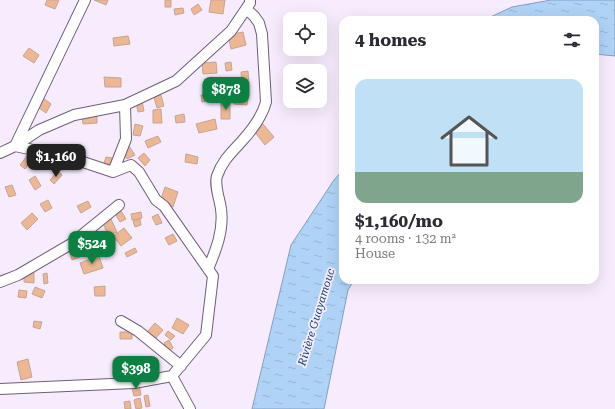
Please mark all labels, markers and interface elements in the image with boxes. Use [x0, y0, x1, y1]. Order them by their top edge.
map controls [283, 12, 327, 108]
button: locate [283, 12, 327, 56]
icon: filters [561, 29, 583, 51]
text: 4 homes [355, 30, 426, 50]
button: layers [283, 64, 327, 108]
pin: $878 [202, 77, 250, 111]
text: $878 [211, 82, 241, 97]
icon: home [433, 105, 505, 177]
pin: $1,160 [23, 144, 89, 178]
text: $1,160 [36, 149, 76, 164]
text: $1,160/mo [355, 211, 443, 231]
pin: $524 [68, 231, 116, 265]
text: 4 rooms · 132 m² [355, 231, 456, 246]
text: $524 [77, 236, 107, 251]
text: House [355, 246, 395, 261]
water label: Rivière Guayamouc [295, 267, 338, 368]
pin: $398 [112, 356, 160, 390]
text: $398 [121, 361, 151, 376]

